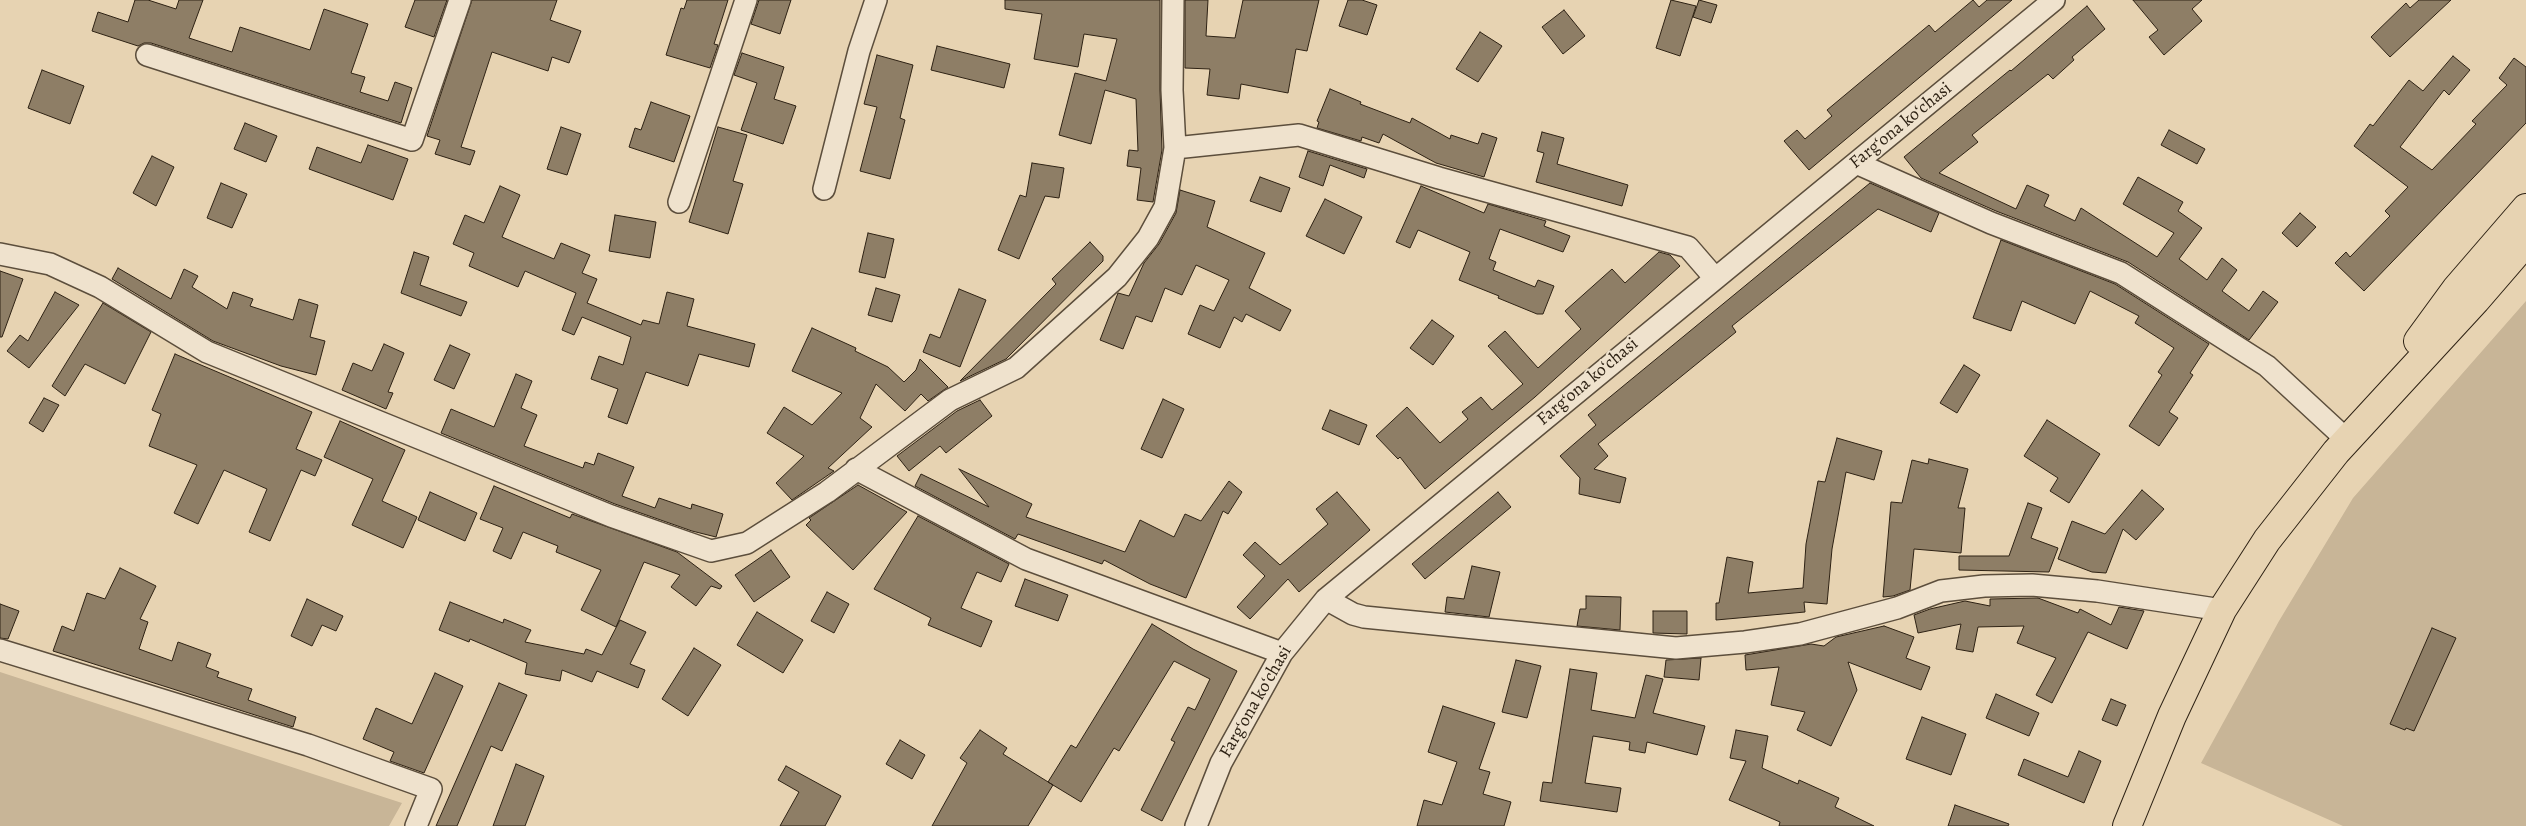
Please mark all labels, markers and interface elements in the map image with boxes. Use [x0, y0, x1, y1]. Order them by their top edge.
street label: Fargʻona koʻchasi [1845, 78, 1957, 174]
street label: Fargʻona koʻchasi [1533, 333, 1643, 431]
street label: Fargʻona koʻchasi [1215, 642, 1297, 762]

